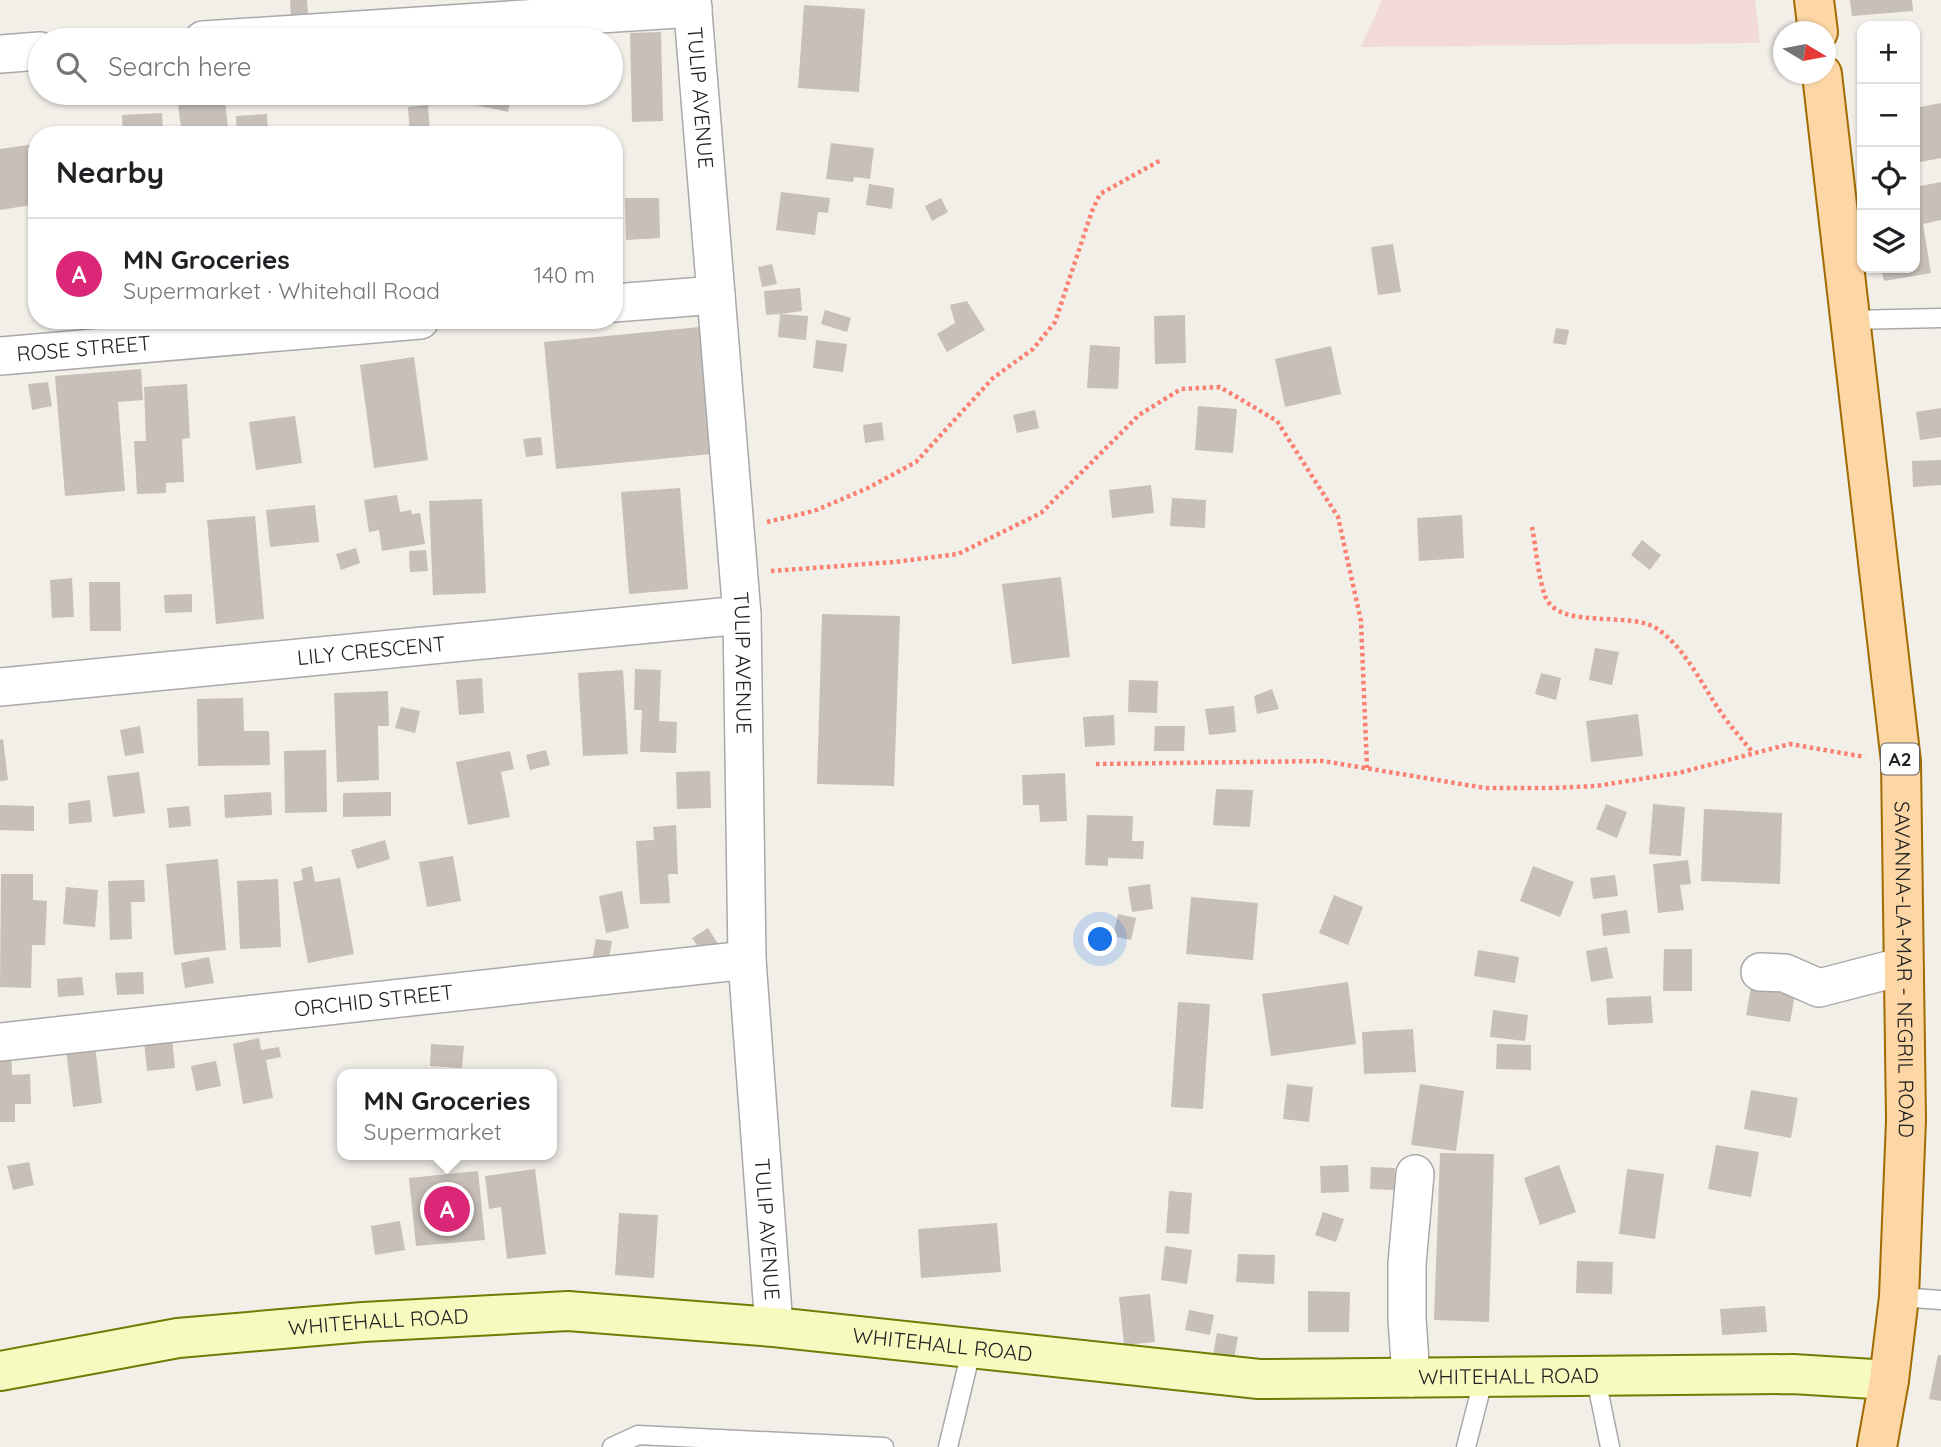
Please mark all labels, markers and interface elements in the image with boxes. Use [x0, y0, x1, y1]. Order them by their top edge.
north arrow [1773, 21, 1836, 84]
map controls [1857, 21, 1920, 273]
button: + [1857, 21, 1920, 84]
street label: TULIP AVENUE [682, 26, 720, 169]
search box [28, 28, 623, 105]
icon: search [52, 48, 90, 86]
text: Search here [108, 50, 252, 83]
button: − [1857, 84, 1920, 147]
button: locate [1857, 147, 1920, 210]
text: Nearby [56, 153, 164, 191]
button: layers [1857, 210, 1920, 273]
text: MN Groceries [123, 243, 290, 276]
text: A [72, 260, 86, 289]
text: 140 m [534, 260, 595, 289]
text: Supermarket · Whitehall Road [123, 276, 440, 305]
street label: ROSE STREET [15, 329, 152, 367]
street label: TULIP AVENUE [728, 591, 758, 734]
street label: LILY CRESCENT [296, 630, 447, 670]
road number: A2 [1881, 744, 1919, 774]
street label: SAVANNA-LA-MAR - NEGRIL ROAD [1890, 801, 1920, 1139]
your location [1083, 922, 1117, 956]
street label: ORCHID STREET [293, 978, 455, 1022]
popup [337, 1069, 557, 1160]
text: MN Groceries [364, 1084, 530, 1117]
text: Supermarket [364, 1117, 502, 1146]
street label: TULIP AVENUE [750, 1157, 786, 1301]
pin: A [424, 1183, 470, 1235]
street label: WHITEHALL ROAD [287, 1302, 469, 1340]
street label: WHITEHALL ROAD [851, 1322, 1034, 1367]
street label: WHITEHALL ROAD [1418, 1362, 1599, 1390]

